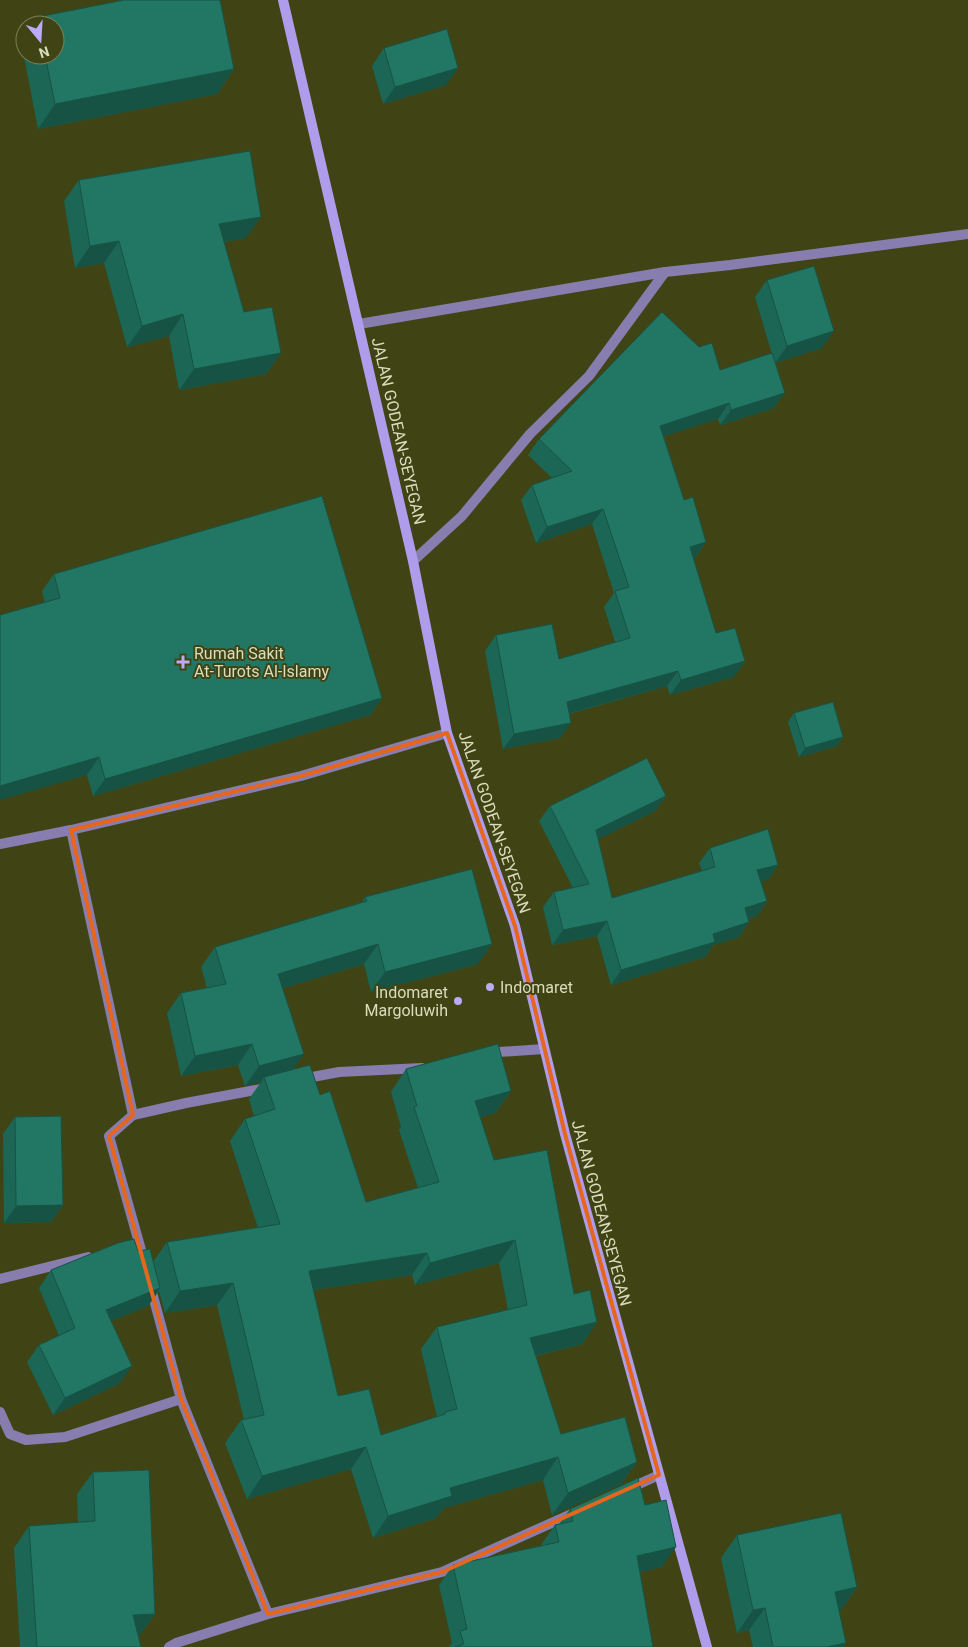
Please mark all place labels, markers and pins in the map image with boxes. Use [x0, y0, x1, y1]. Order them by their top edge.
place label: Rumah Sakit At-Turots Al-Islamy [194, 644, 329, 681]
marker: Rumah Sakit At-Turots Al-Islamy [176, 655, 190, 669]
place label: Indomaret [500, 978, 573, 997]
marker: Indomaret [484, 981, 496, 993]
place label: Indomaret Margoluwih [365, 983, 448, 1020]
marker: Indomaret Margoluwih [452, 995, 464, 1007]

